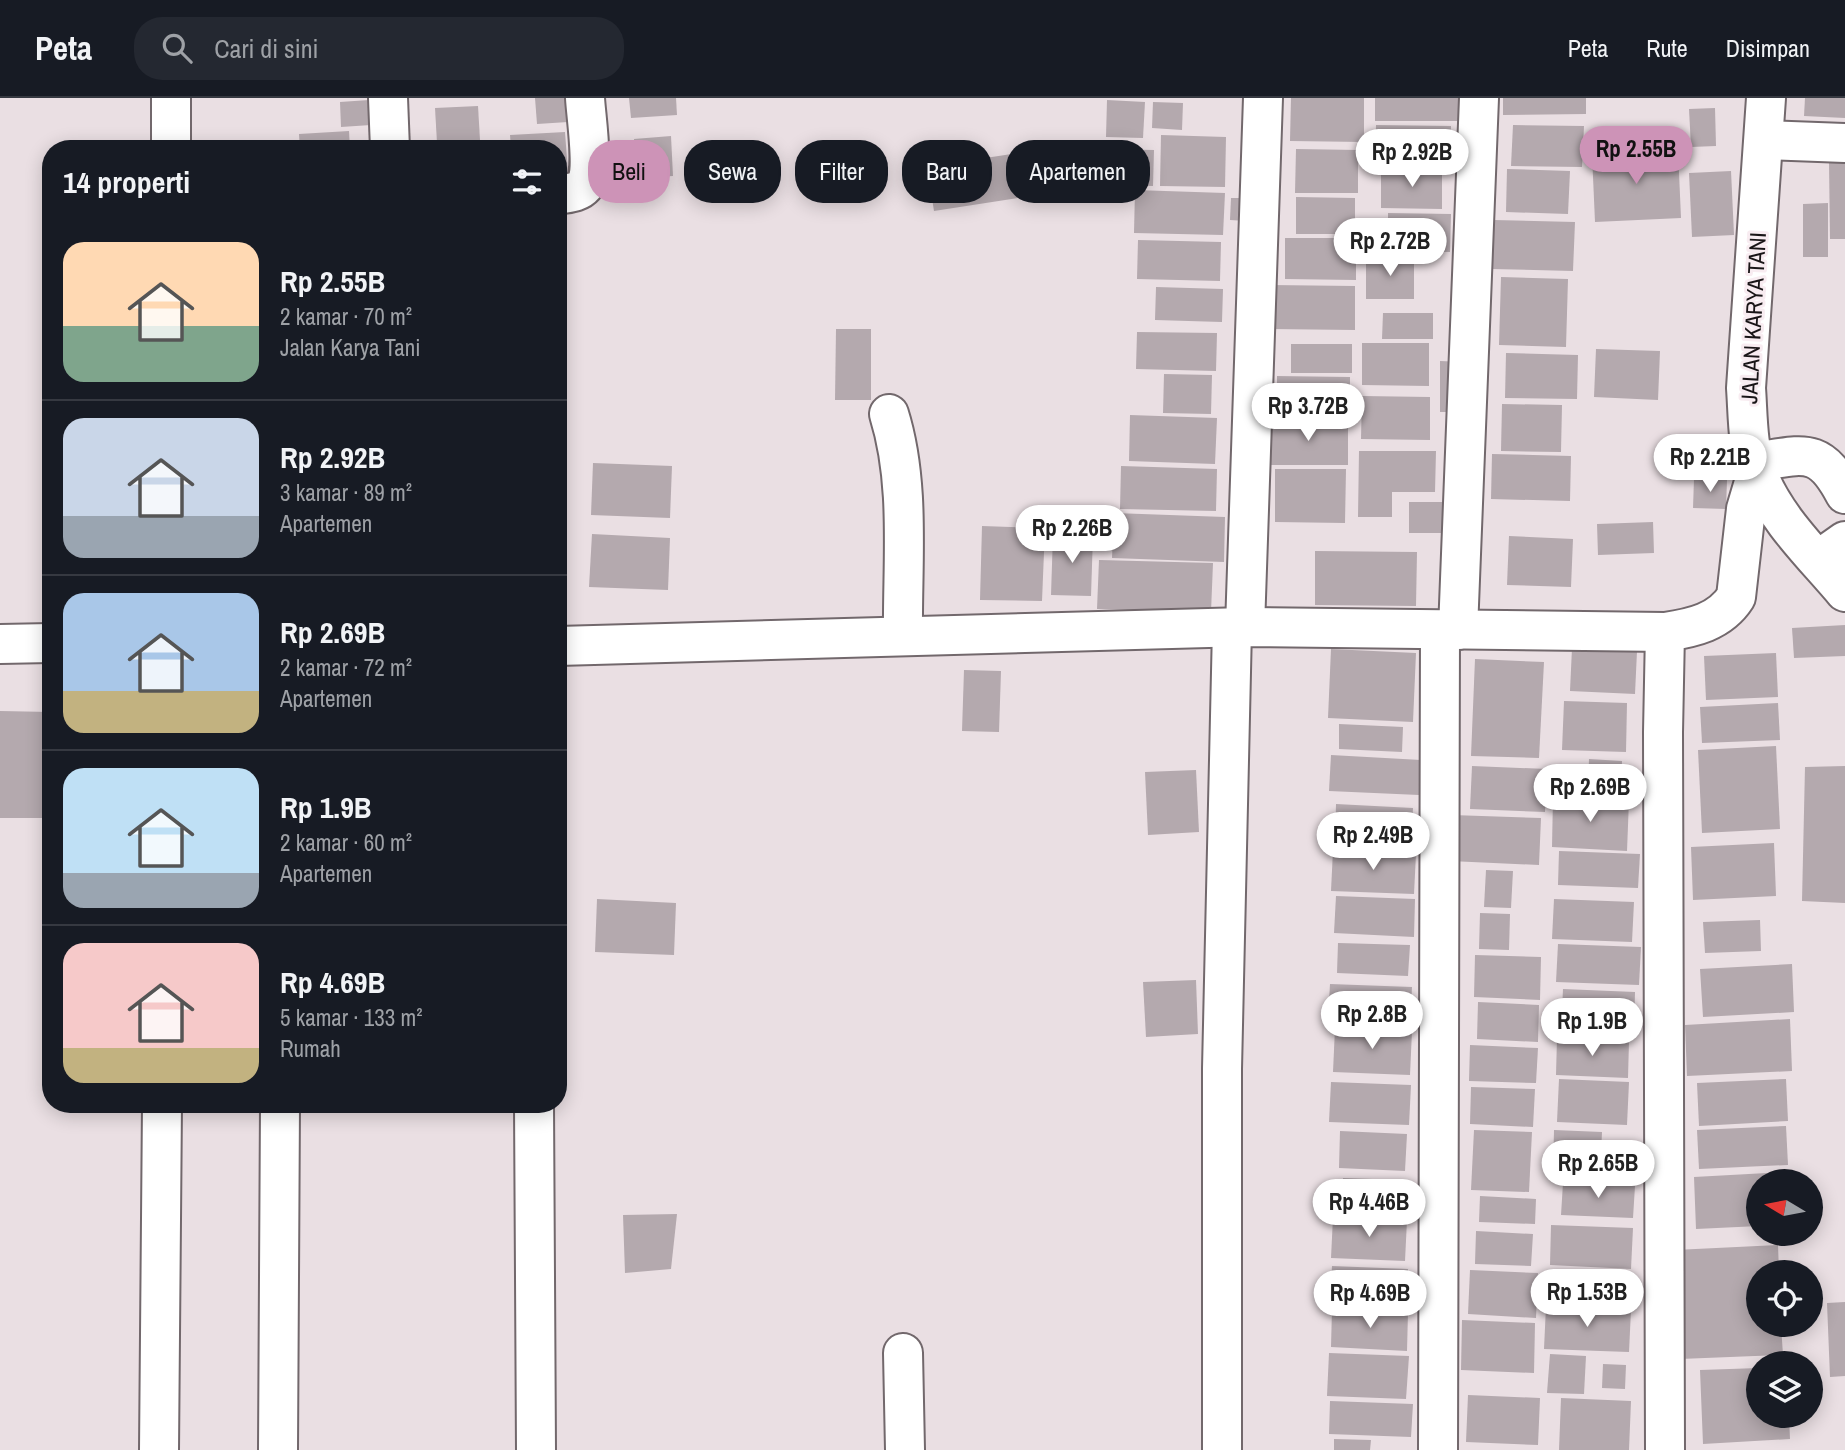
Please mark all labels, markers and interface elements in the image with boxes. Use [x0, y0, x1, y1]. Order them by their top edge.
search box [134, 17, 624, 80]
text: Peta [35, 26, 92, 70]
icon: search [158, 29, 196, 67]
text: Cari di sini [214, 31, 318, 66]
text: Peta [1568, 32, 1608, 64]
text: Rute [1646, 32, 1688, 64]
text: Disimpan [1726, 32, 1810, 64]
pin: Rp 2.55B [1564, 126, 1708, 186]
pin: Rp 2.92B [1340, 130, 1484, 189]
text: Rp 2.55B [1596, 133, 1676, 164]
text: Rp 2.92B [1372, 136, 1452, 167]
chip: Beli [588, 140, 670, 203]
chip: Sewa [684, 140, 781, 203]
chip: Filter [795, 140, 888, 203]
chip: Baru [902, 140, 992, 203]
chip: Apartemen [1006, 140, 1150, 203]
text: 14 properti [63, 162, 190, 202]
icon: filters [508, 163, 546, 201]
pin: Rp 2.72B [1318, 218, 1462, 278]
text: Rp 2.72B [1350, 225, 1430, 256]
street label: JALAN KARYA TANI [1733, 231, 1773, 405]
text: Rp 2.55B [280, 261, 385, 301]
icon: home [119, 270, 203, 354]
text: 2 kamar · 70 m² [280, 301, 412, 332]
text: Jalan Karya Tani [280, 332, 421, 363]
pin: Rp 3.72B [1236, 384, 1380, 443]
text: Rp 3.72B [1268, 390, 1348, 421]
pin: Rp 2.21B [1638, 434, 1782, 494]
text: Rp 2.92B [280, 437, 385, 477]
text: Rp 2.21B [1670, 441, 1750, 472]
icon: home [119, 446, 203, 530]
text: 3 kamar · 89 m² [280, 477, 412, 508]
pin: Rp 2.26B [1000, 505, 1144, 565]
text: Apartemen [280, 508, 372, 539]
text: Rp 2.26B [1032, 512, 1112, 543]
text: Rp 2.69B [280, 612, 385, 652]
icon: home [119, 621, 203, 705]
text: 2 kamar · 72 m² [280, 652, 412, 683]
text: Apartemen [280, 683, 372, 714]
pin: Rp 2.69B [1518, 764, 1662, 824]
text: Rp 2.69B [1550, 771, 1630, 802]
text: Rp 1.9B [280, 787, 372, 827]
icon: home [119, 796, 203, 880]
pin: Rp 2.49B [1301, 812, 1445, 872]
text: Rp 2.49B [1333, 819, 1413, 850]
text: 2 kamar · 60 m² [280, 827, 412, 858]
text: Apartemen [280, 858, 372, 889]
text: Rp 4.69B [280, 962, 385, 1002]
icon: home [119, 971, 203, 1055]
pin: Rp 2.8B [1307, 992, 1437, 1051]
text: Rp 2.8B [1337, 998, 1407, 1029]
pin: Rp 1.9B [1527, 998, 1657, 1058]
text: 5 kamar · 133 m² [280, 1002, 423, 1033]
text: Rp 1.9B [1557, 1005, 1627, 1036]
text: Rumah [280, 1033, 341, 1064]
pin: Rp 2.65B [1526, 1140, 1670, 1200]
text: Rp 2.65B [1558, 1147, 1638, 1178]
north arrow [1746, 1169, 1824, 1246]
map controls [1746, 1169, 1823, 1428]
pin: Rp 4.46B [1297, 1180, 1441, 1239]
text: Rp 4.46B [1329, 1186, 1409, 1217]
button: locate [1746, 1260, 1823, 1337]
pin: Rp 4.69B [1298, 1270, 1442, 1330]
pin: Rp 1.53B [1515, 1270, 1659, 1329]
text: Rp 1.53B [1547, 1276, 1627, 1307]
text: Rp 4.69B [1330, 1277, 1410, 1308]
button: layers [1746, 1351, 1823, 1428]

